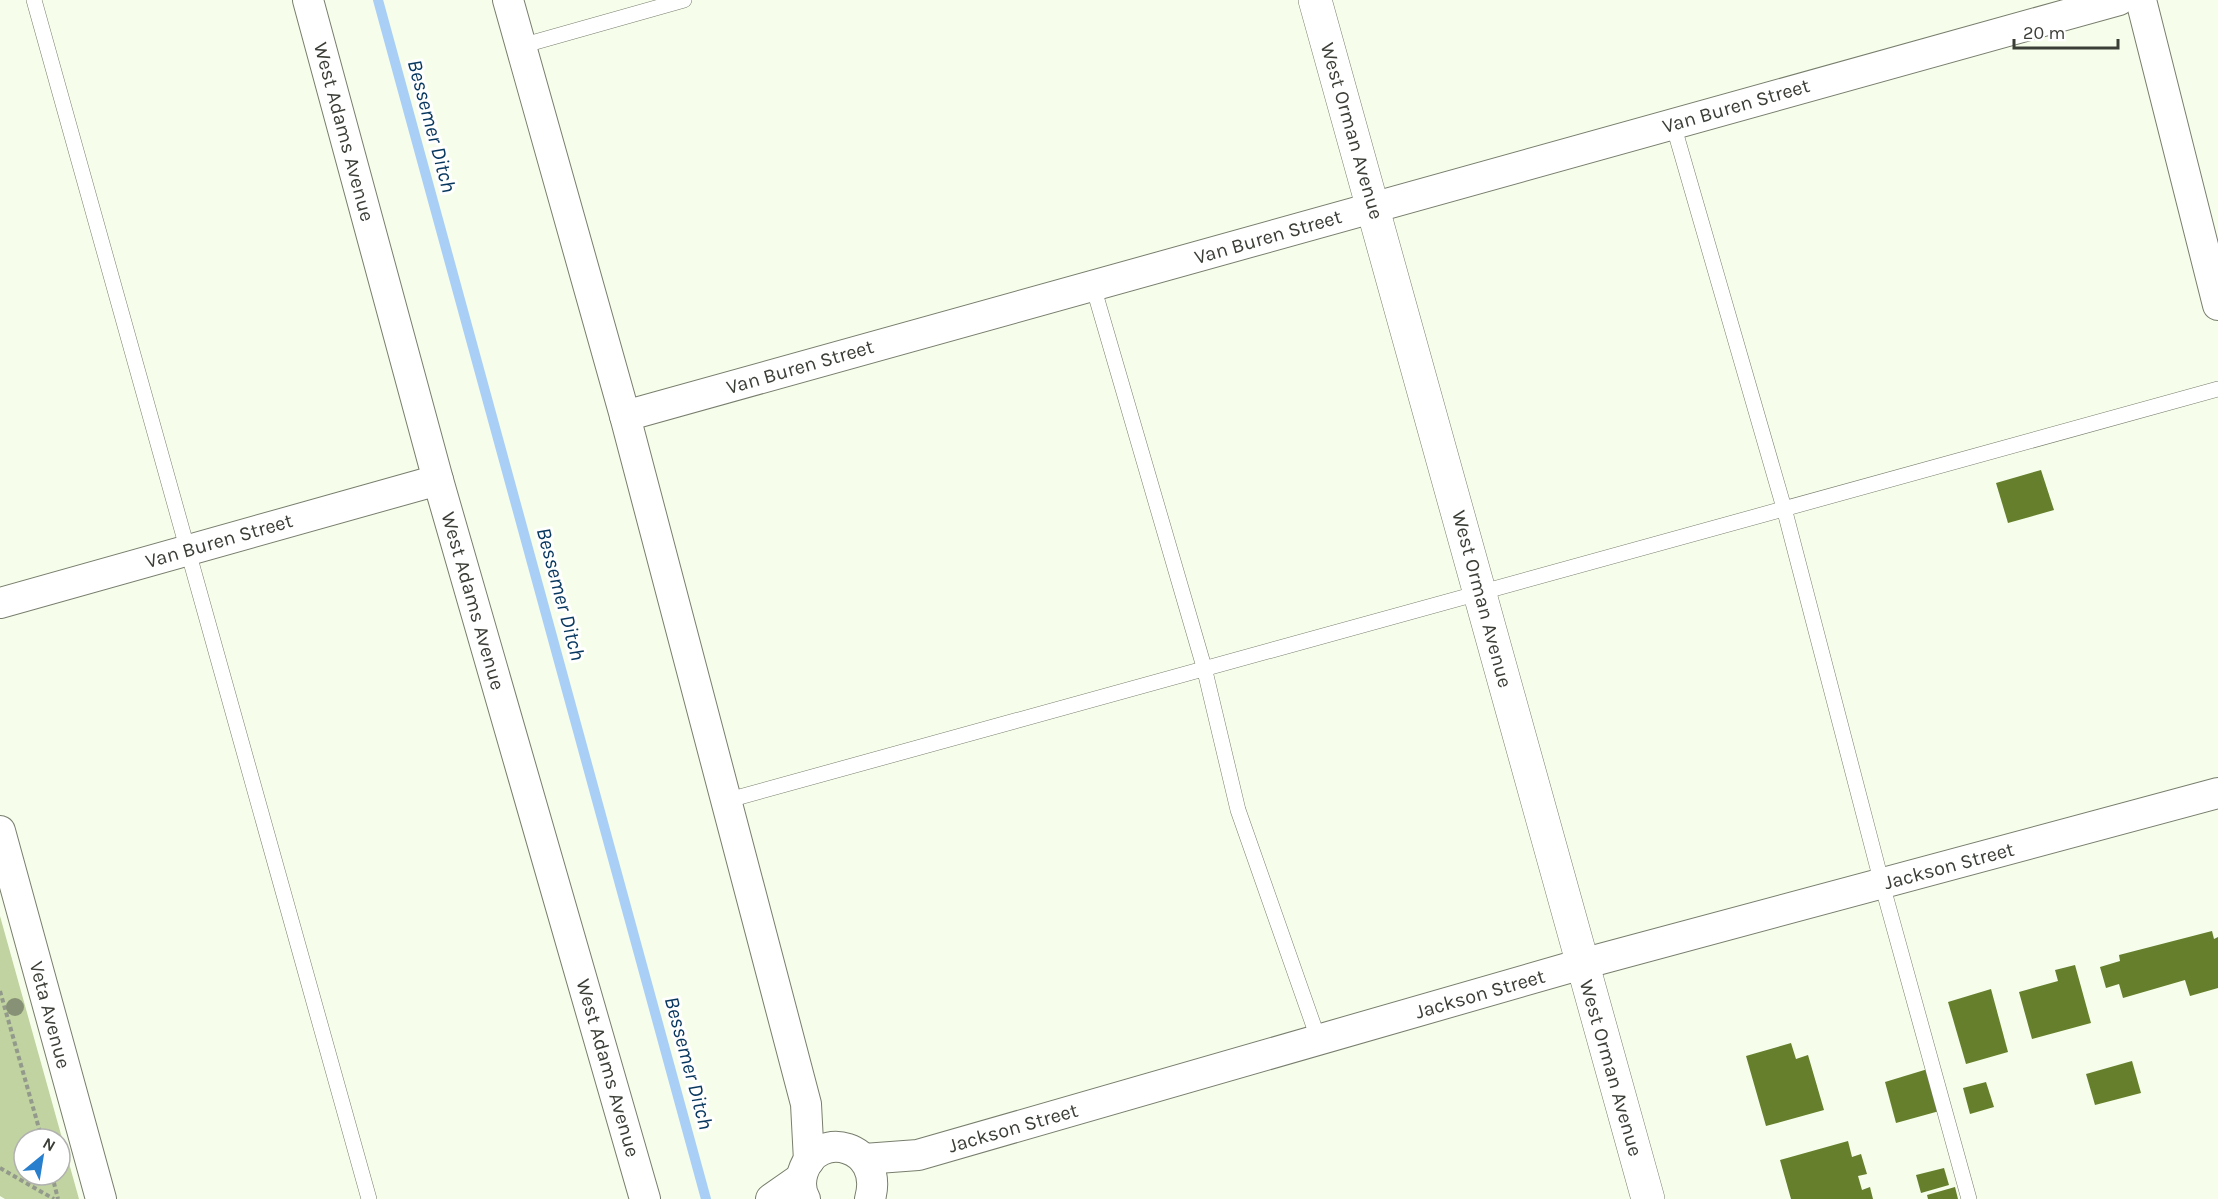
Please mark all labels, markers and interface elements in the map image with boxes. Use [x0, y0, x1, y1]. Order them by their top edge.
scale bar [2014, 12, 2118, 50]
text: 20 m [2023, 22, 2065, 44]
street label: West Adams Avenue [309, 40, 379, 224]
street label: West Orman Avenue [1316, 40, 1388, 222]
water label: Bessemer Ditch [403, 57, 461, 195]
street label: Van Buren Street [1660, 74, 1813, 138]
street label: Van Buren Street [1192, 205, 1345, 269]
street label: Van Buren Street [724, 335, 877, 399]
street label: West Orman Avenue [1447, 508, 1517, 690]
street label: Van Buren Street [143, 509, 296, 573]
street label: West Adams Avenue [437, 509, 509, 693]
water label: Bessemer Ditch [532, 525, 590, 663]
street label: Jackson Street [1881, 837, 2017, 894]
street label: Veta Avenue [25, 959, 75, 1071]
street label: Jackson Street [1413, 964, 1548, 1024]
street label: West Adams Avenue [572, 976, 644, 1160]
street label: West Orman Avenue [1575, 977, 1647, 1159]
water label: Bessemer Ditch [660, 994, 718, 1132]
street label: Jackson Street [946, 1098, 1081, 1158]
north arrow [12, 1127, 72, 1187]
text: N [40, 1133, 59, 1156]

